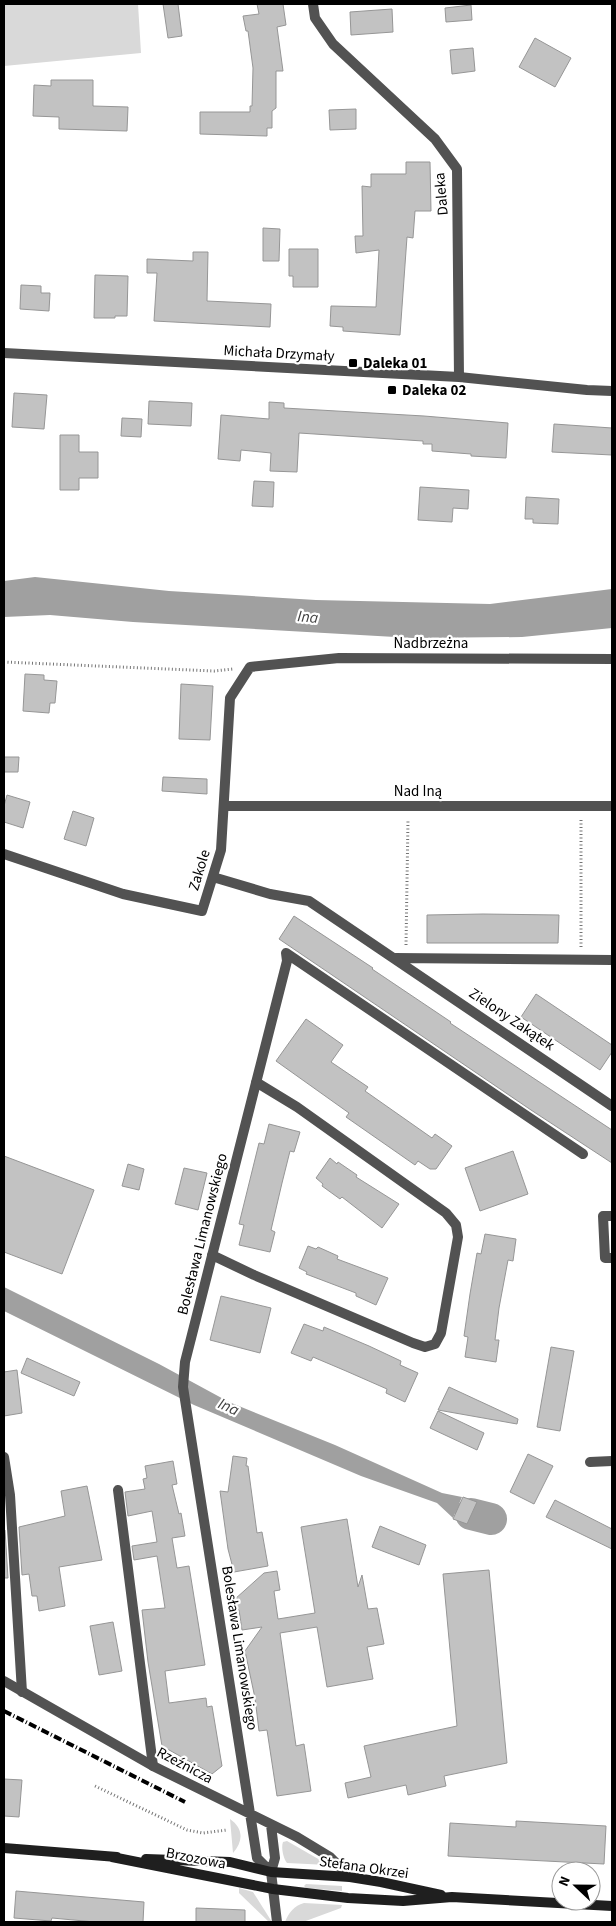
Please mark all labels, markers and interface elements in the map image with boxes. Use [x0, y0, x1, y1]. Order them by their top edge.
street label: Daleka [429, 172, 454, 216]
street label: Michała Drzymały [223, 340, 335, 367]
place label: Daleka 01 [363, 353, 427, 374]
marker: Daleka 01 [347, 357, 359, 369]
place label: Daleka 02 [402, 380, 466, 401]
marker: Daleka 02 [386, 384, 398, 396]
water label: Ina [297, 605, 320, 629]
street label: Nadbrzeżna [394, 633, 468, 654]
street label: Nad Iną [394, 781, 443, 802]
street label: Zakole [183, 847, 216, 893]
street label: Zielony Zakątek [465, 983, 559, 1056]
street label: Bolesława Limanowskiego [172, 1151, 233, 1317]
water label: Ina [215, 1393, 243, 1421]
street label: Bolesława Limanowskiego [216, 1564, 263, 1732]
street label: Rzeźnicza [153, 1742, 217, 1789]
street label: Brzozowa [164, 1842, 228, 1875]
street label: Stefana Okrzei [318, 1851, 410, 1884]
north arrow [551, 1861, 601, 1911]
text: N [554, 1873, 576, 1890]

